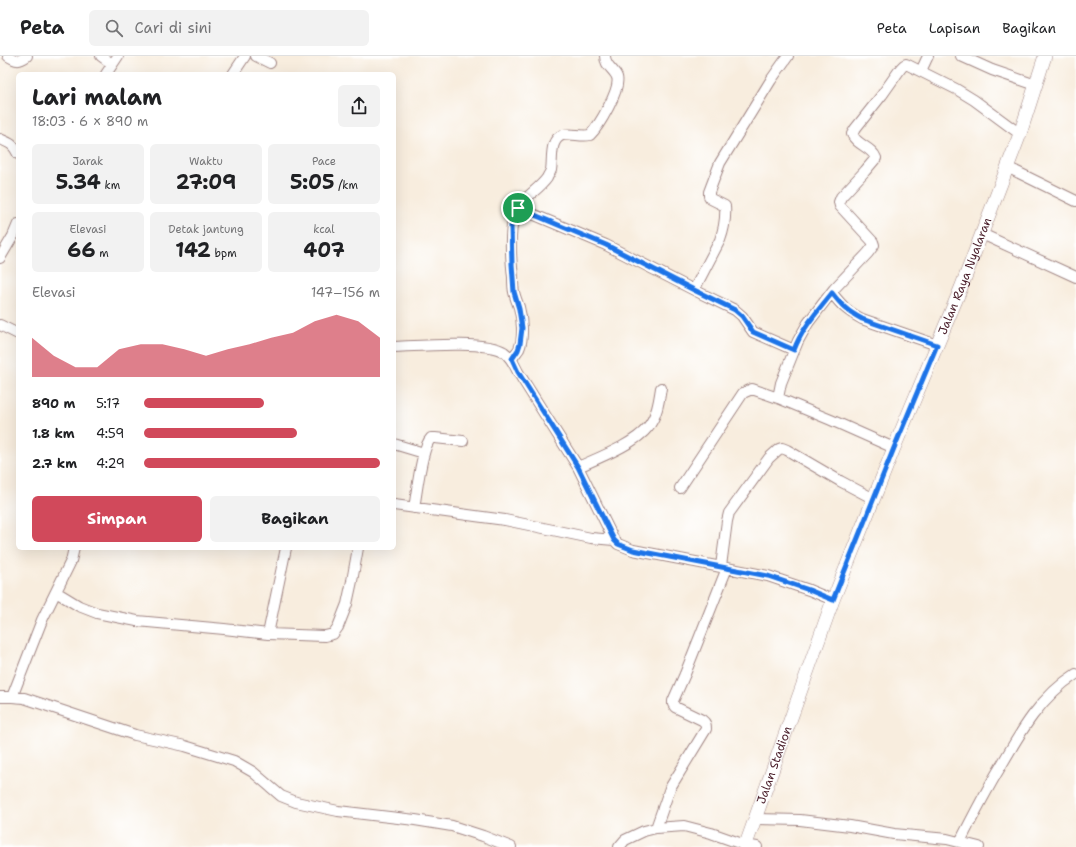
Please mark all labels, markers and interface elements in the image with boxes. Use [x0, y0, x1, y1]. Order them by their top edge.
search box [89, 10, 369, 46]
text: Peta [20, 15, 65, 40]
icon: search [103, 17, 125, 39]
text: Cari di sini [135, 18, 212, 38]
text: Peta [877, 19, 907, 37]
text: Lapisan [929, 19, 980, 37]
text: Bagikan [1002, 19, 1056, 37]
text: Lari malam [32, 83, 162, 112]
button: share [338, 85, 380, 127]
text: 18:03 · 6 × 890 m [32, 113, 148, 130]
text: Jarak [73, 154, 103, 169]
text: Waktu [189, 154, 223, 169]
text: Pace [312, 154, 336, 169]
text: 5.34 [56, 169, 101, 195]
text: 27:09 [176, 169, 236, 195]
text: 5:05 [290, 169, 335, 195]
text: km [101, 178, 120, 193]
text: /km [335, 178, 358, 193]
pin [501, 191, 535, 225]
icon: arrive [507, 197, 529, 219]
street label: Jalan Raya Nyalaran [934, 215, 995, 337]
text: Elevasi [70, 222, 106, 237]
text: Detak jantung [168, 222, 244, 237]
text: kcal [313, 222, 335, 237]
text: 66 [67, 237, 95, 263]
text: 142 [175, 237, 211, 263]
text: 407 [303, 237, 345, 263]
text: m [95, 246, 109, 261]
text: bpm [211, 246, 237, 261]
text: Elevasi [32, 284, 75, 301]
text: 147–156 m [311, 284, 380, 301]
text: 890 m [32, 395, 75, 412]
text: 5:17 [96, 395, 120, 412]
text: 1.8 km [32, 425, 75, 442]
text: 4:59 [96, 425, 124, 442]
text: 2.7 km [32, 455, 77, 472]
text: 4:29 [96, 455, 125, 472]
button: Simpan [32, 496, 202, 542]
button: Bagikan [210, 496, 380, 542]
street label: Jalan Stadion [753, 724, 795, 806]

